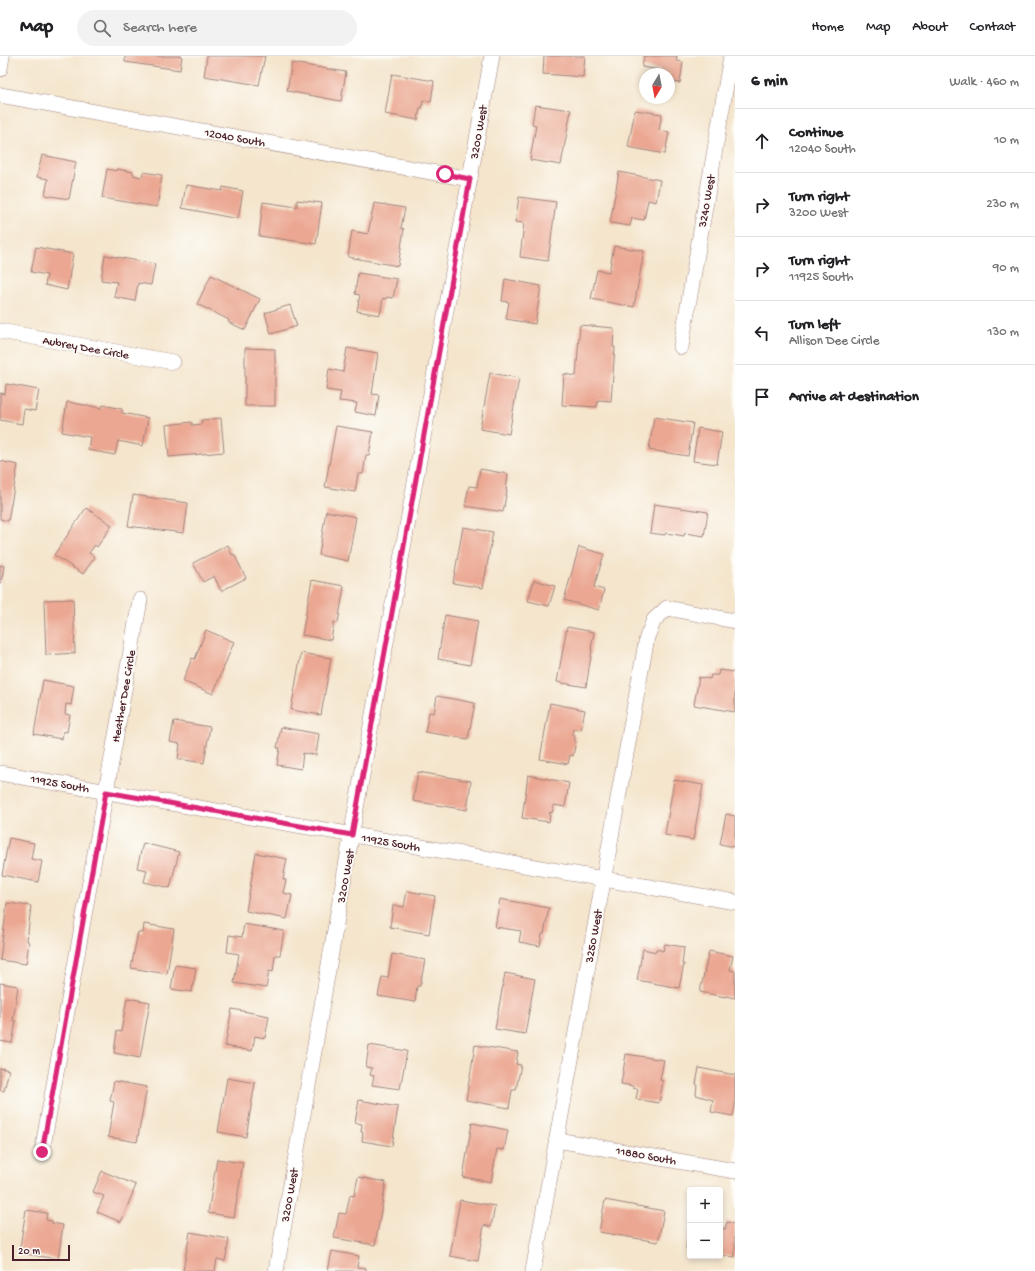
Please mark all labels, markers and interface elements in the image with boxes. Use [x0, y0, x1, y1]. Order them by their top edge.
search box [77, 10, 357, 46]
text: Map [20, 16, 53, 39]
icon: search [91, 17, 113, 39]
text: Search here [123, 19, 197, 37]
text: Home [812, 19, 844, 36]
text: Map [866, 19, 890, 36]
text: About [912, 19, 948, 36]
text: Contact [970, 19, 1015, 36]
north arrow [639, 68, 675, 104]
text: 6 min [751, 72, 787, 92]
text: Walk · 460 m [949, 75, 1019, 90]
street label: 3200 West [468, 103, 492, 161]
text: Continue [789, 124, 843, 142]
street label: 12040 South [202, 127, 267, 151]
icon: ahead [751, 130, 773, 152]
text: 10 m [994, 133, 1019, 148]
text: 12040 South [789, 142, 856, 157]
route start [436, 165, 454, 183]
street label: 3240 West [696, 173, 720, 230]
text: Turn right [789, 188, 849, 206]
icon: right [751, 194, 773, 216]
text: 230 m [986, 197, 1019, 212]
text: 3200 West [789, 206, 848, 221]
text: Turn right [789, 252, 849, 270]
icon: right [751, 258, 773, 280]
text: 90 m [993, 261, 1019, 276]
text: 11925 South [789, 270, 853, 285]
text: Turn left [789, 316, 840, 334]
icon: left [751, 322, 773, 344]
text: 130 m [987, 325, 1019, 340]
street label: Aubrey Dee Circle [41, 334, 131, 364]
text: Allison Dee Circle [789, 334, 879, 349]
icon: arrive [751, 386, 773, 408]
text: Arrive at destination [789, 388, 919, 406]
street label: Heather Dee Circle [110, 648, 140, 744]
street label: 11925 South [28, 773, 91, 797]
street label: 11925 South [359, 832, 422, 856]
street label: 3200 West [335, 847, 359, 905]
street label: 3250 West [583, 908, 607, 965]
route end [33, 1143, 51, 1161]
street label: 11880 South [613, 1145, 678, 1169]
street label: 3200 West [279, 1166, 303, 1224]
map controls [687, 1187, 723, 1259]
button: + [687, 1187, 723, 1223]
button: − [687, 1223, 723, 1259]
scale bar [12, 1243, 70, 1262]
text: 20 m [18, 1246, 40, 1258]

